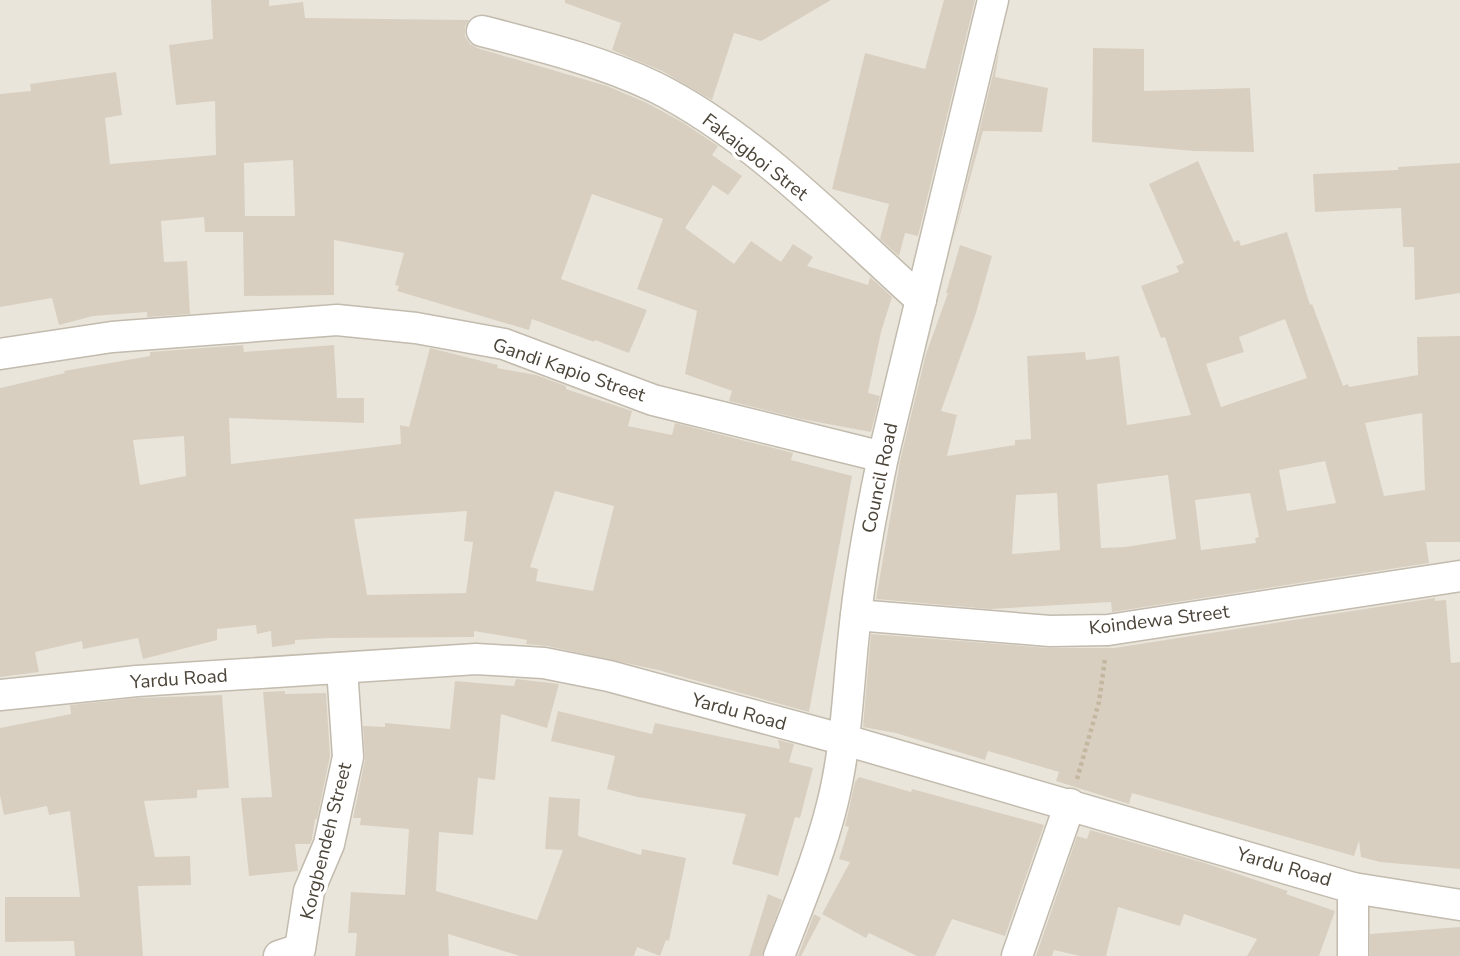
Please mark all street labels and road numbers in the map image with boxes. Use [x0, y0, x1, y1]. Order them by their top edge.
street label: Fakaigboi Stret [697, 107, 814, 207]
street label: Gandi Kapio Street [489, 332, 649, 408]
street label: Council Road [856, 420, 904, 536]
street label: Koindewa Street [1087, 598, 1231, 641]
street label: Yardu Road [128, 663, 229, 695]
street label: Yardu Road [688, 687, 789, 737]
street label: Korgbendeh Street [294, 760, 358, 922]
street label: Yardu Road [1233, 841, 1334, 893]

